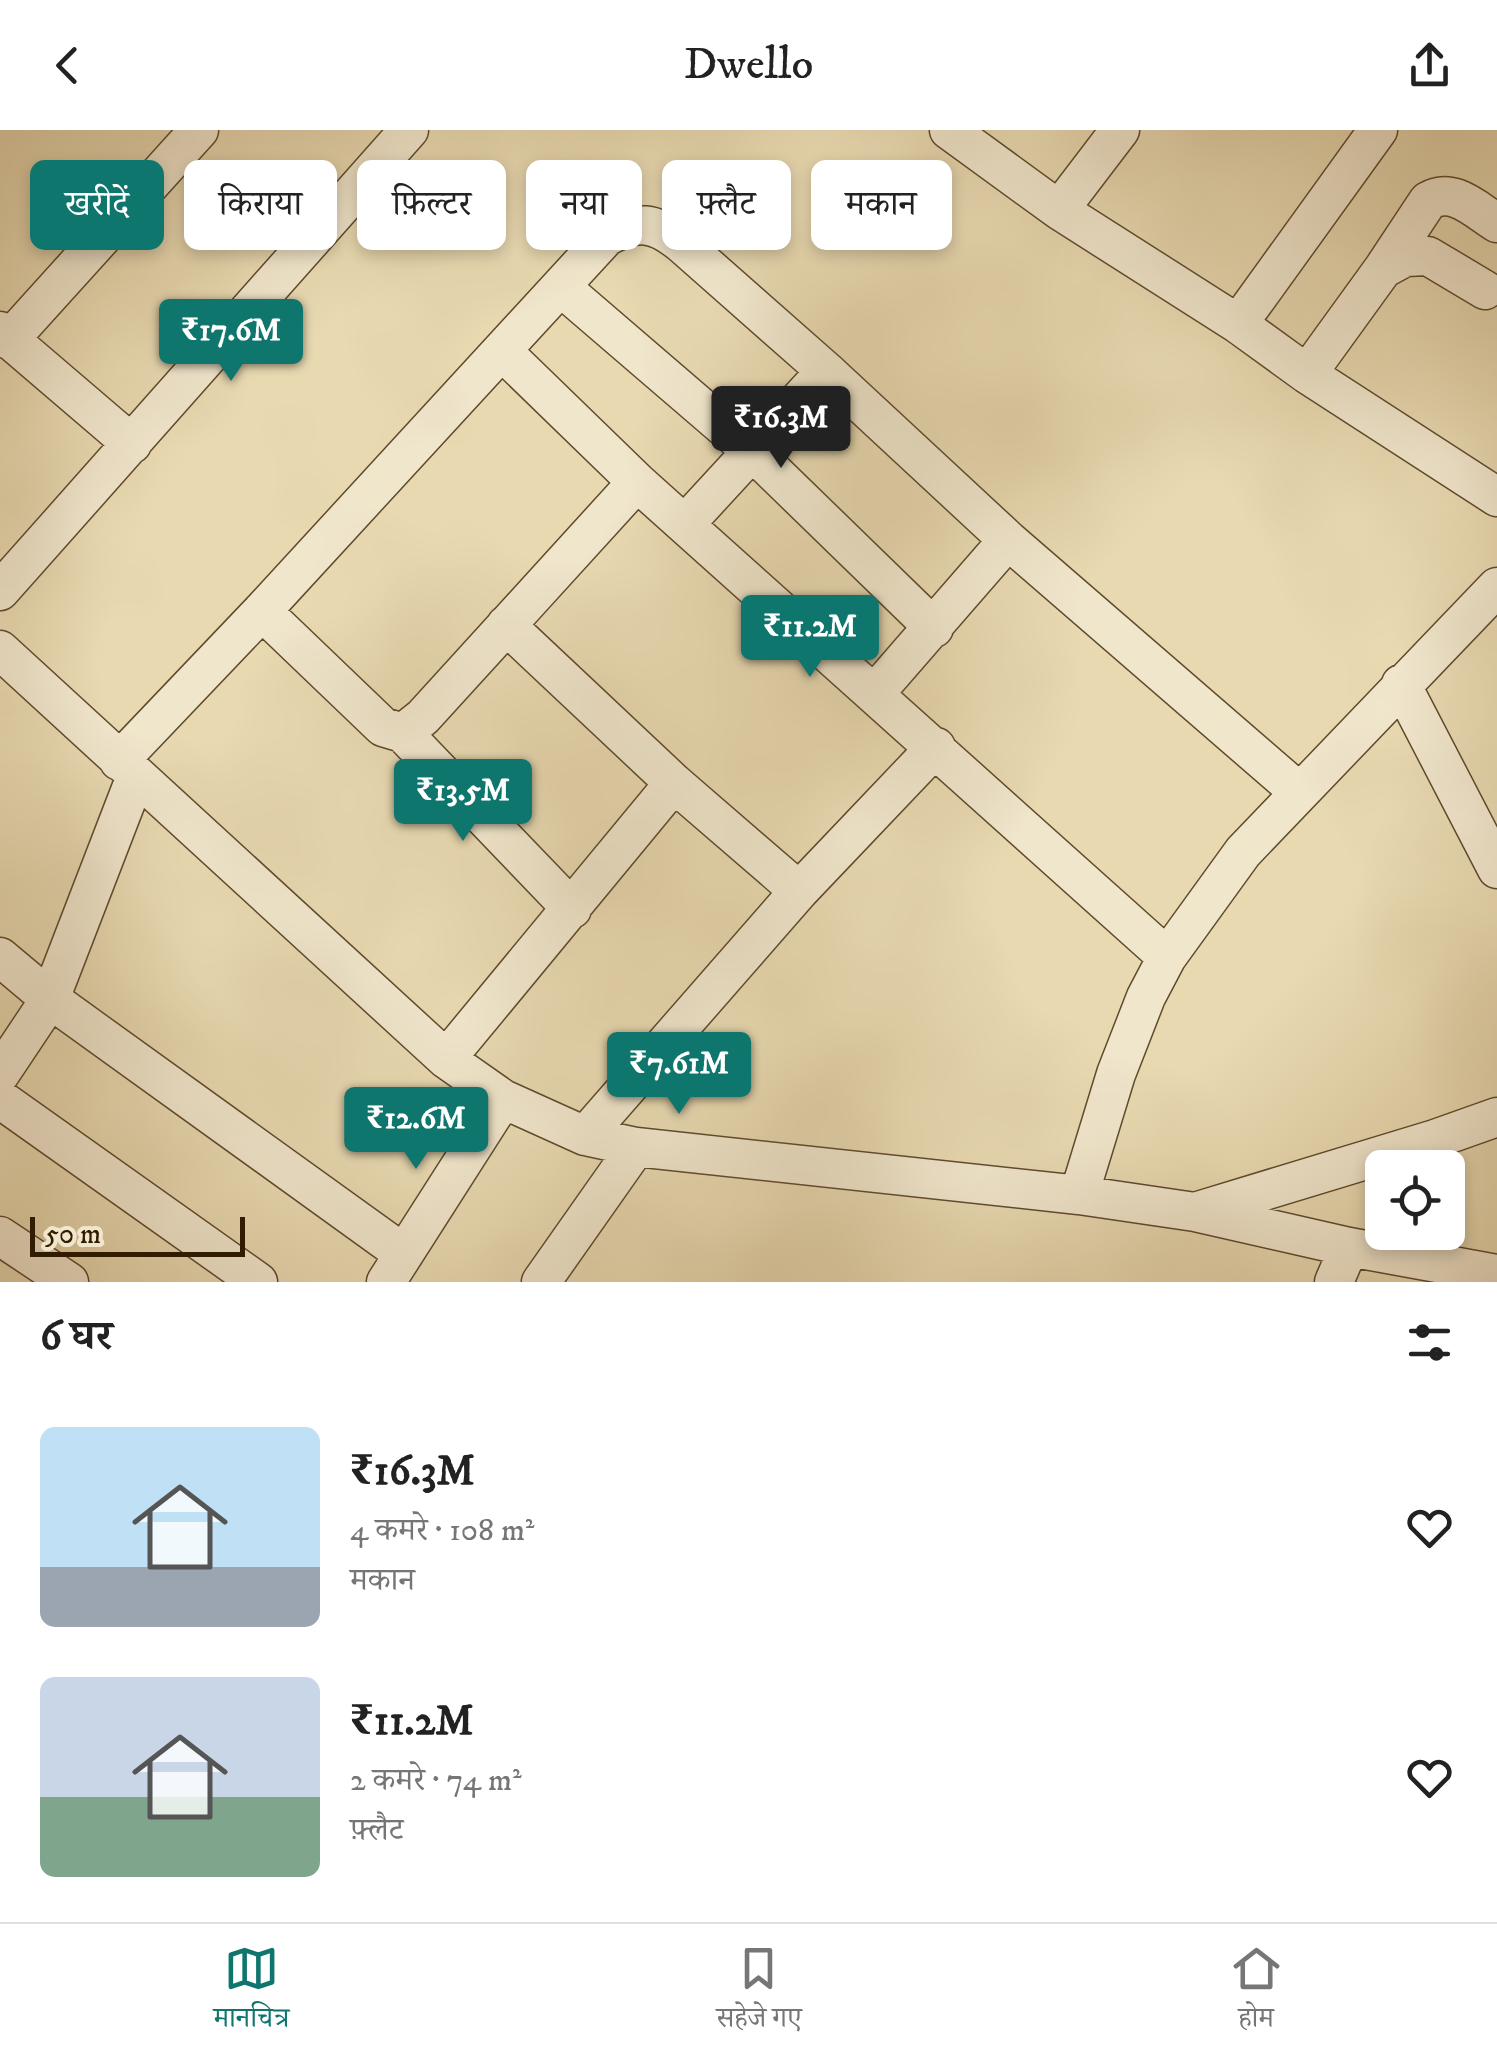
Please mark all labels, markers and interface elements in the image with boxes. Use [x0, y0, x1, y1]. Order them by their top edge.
text: Dwello [684, 37, 813, 93]
icon: back [40, 38, 95, 93]
icon: share [1402, 38, 1457, 93]
chip: खरीदें [30, 160, 164, 250]
chip: किराया [184, 160, 337, 250]
chip: फ़िल्टर [357, 160, 506, 250]
chip: नया [526, 160, 642, 250]
chip: फ़्लैट [662, 160, 791, 250]
chip: मकान [811, 160, 952, 250]
pin: ₹17.6M [150, 299, 312, 384]
text: ₹17.6M [181, 311, 281, 351]
pin: ₹16.3M [700, 386, 862, 471]
text: ₹16.3M [733, 398, 829, 438]
pin: ₹11.2M [729, 595, 891, 680]
text: ₹11.2M [763, 607, 857, 647]
pin: ₹13.5M [382, 759, 544, 844]
text: ₹13.5M [416, 771, 510, 811]
pin: ₹7.61M [598, 1032, 760, 1117]
text: ₹7.61M [629, 1044, 729, 1084]
pin: ₹12.6M [335, 1087, 497, 1172]
text: ₹12.6M [366, 1099, 466, 1139]
map controls [1365, 1150, 1465, 1250]
button: locate [1365, 1150, 1465, 1250]
scale bar [30, 1212, 245, 1256]
text: 50 m [45, 1217, 101, 1252]
text: 6 घर [40, 1311, 113, 1363]
icon: filters [1402, 1315, 1457, 1370]
text: ₹16.3M [350, 1446, 475, 1498]
icon: home [120, 1467, 240, 1587]
icon: heart [1402, 1500, 1457, 1555]
text: 4 कमरे · 108 m² [350, 1511, 534, 1551]
text: मकान [350, 1561, 415, 1601]
text: ₹11.2M [350, 1696, 474, 1748]
icon: home [120, 1717, 240, 1837]
icon: heart [1402, 1750, 1457, 1805]
text: 2 कमरे · 74 m² [350, 1761, 522, 1801]
text: फ़्लैट [350, 1811, 403, 1851]
tab: मानचित्र [213, 1941, 289, 2045]
tab: सहेजे गए [716, 1941, 802, 2045]
tab: होम [1229, 1941, 1284, 2045]

